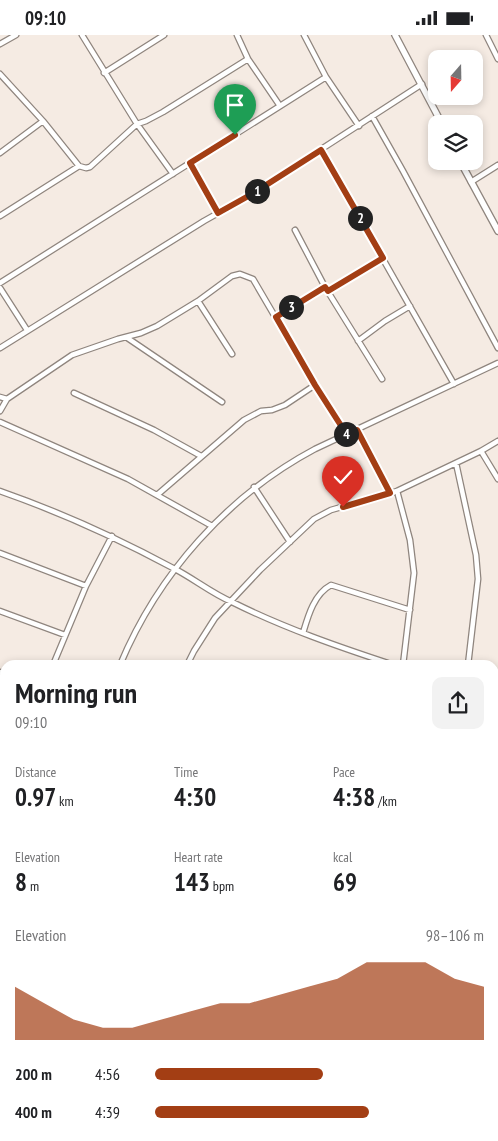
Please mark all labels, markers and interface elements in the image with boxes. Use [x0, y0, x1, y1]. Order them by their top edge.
text: 09:10 [25, 6, 66, 30]
north arrow [428, 50, 482, 105]
map controls [428, 50, 483, 170]
pin [214, 84, 256, 135]
icon: arrive [221, 91, 249, 119]
button: layers [428, 115, 483, 170]
pin: 1 [244, 179, 270, 203]
text: 1 [254, 182, 261, 200]
pin: 2 [348, 205, 372, 231]
text: 2 [357, 209, 364, 227]
pin: 3 [278, 295, 304, 319]
text: 3 [288, 298, 295, 316]
pin: 4 [334, 421, 358, 447]
text: 4 [343, 425, 350, 443]
pin [322, 456, 364, 507]
icon: check [329, 463, 357, 491]
text: Morning run [15, 674, 137, 711]
button: share [432, 677, 484, 729]
text: 09:10 [15, 712, 47, 732]
text: Distance [15, 763, 56, 781]
text: Time [174, 763, 198, 781]
text: Pace [333, 763, 355, 781]
text: 0.97 [15, 781, 56, 813]
text: 4:30 [174, 781, 216, 813]
text: 4:38 [333, 781, 375, 813]
text: km [56, 792, 74, 810]
text: /km [375, 792, 397, 810]
text: Elevation [15, 848, 60, 866]
text: Heart rate [174, 848, 223, 866]
text: kcal [333, 848, 352, 866]
text: 8 [15, 866, 27, 898]
text: 143 [174, 866, 210, 898]
text: 69 [333, 866, 357, 898]
text: m [27, 877, 39, 895]
text: bpm [210, 877, 234, 895]
text: Elevation [15, 925, 66, 945]
text: 98–106 m [426, 925, 484, 945]
text: 200 m [15, 1064, 52, 1084]
text: 4:56 [95, 1064, 120, 1084]
text: 400 m [15, 1102, 52, 1122]
text: 4:39 [95, 1102, 120, 1122]

